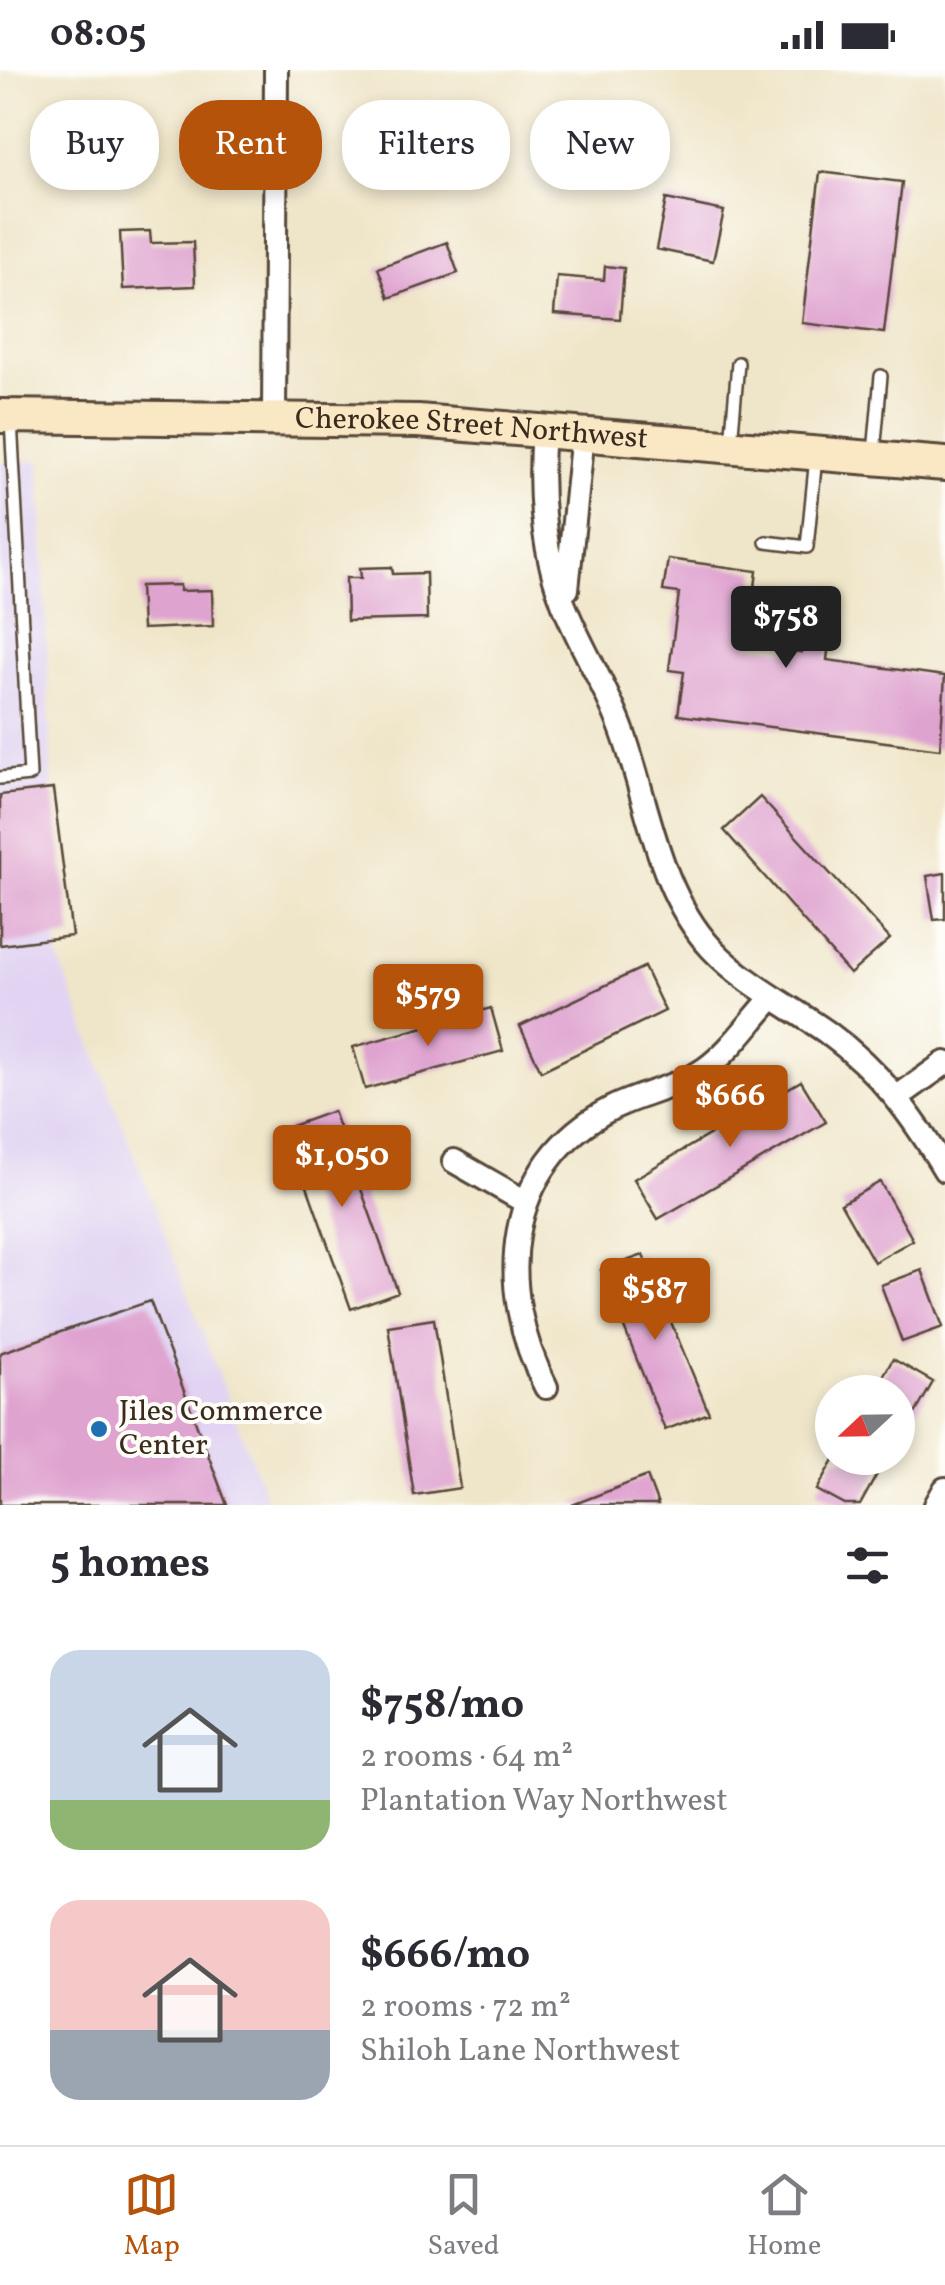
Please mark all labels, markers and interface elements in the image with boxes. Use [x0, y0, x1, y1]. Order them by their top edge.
text: 08:05 [50, 9, 146, 62]
chip: Buy [30, 100, 159, 190]
chip: Rent [179, 100, 322, 190]
chip: Filters [342, 100, 510, 190]
chip: New [530, 100, 670, 190]
street label: Cherokee Street Northwest [295, 399, 650, 461]
pin: $758 [727, 586, 845, 671]
text: $758 [753, 596, 819, 640]
pin: $579 [369, 964, 487, 1049]
text: $579 [395, 974, 461, 1018]
pin: $666 [671, 1065, 789, 1150]
text: $666 [695, 1075, 765, 1119]
pin: $1,050 [261, 1125, 423, 1210]
text: $1,050 [295, 1135, 389, 1179]
pin: $587 [596, 1258, 714, 1343]
text: $587 [622, 1268, 688, 1312]
north arrow [815, 1375, 915, 1475]
map controls [815, 1375, 915, 1475]
place label: Jiles Commerce Center [119, 1391, 323, 1467]
marker: Jiles Commerce Center [88, 1418, 110, 1440]
text: 5 homes [50, 1536, 210, 1595]
icon: filters [840, 1538, 895, 1593]
text: $758/mo [360, 1677, 524, 1736]
icon: home [130, 1690, 250, 1810]
text: 2 rooms · 64 m² [360, 1736, 573, 1780]
text: Plantation Way Northwest [360, 1780, 728, 1824]
text: $666/mo [360, 1927, 530, 1986]
icon: home [130, 1940, 250, 2060]
text: 2 rooms · 72 m² [360, 1986, 571, 2030]
text: Shiloh Lane Northwest [360, 2030, 680, 2074]
tab: Map [124, 2167, 180, 2266]
tab: Saved [427, 2167, 500, 2266]
tab: Home [747, 2167, 821, 2266]

